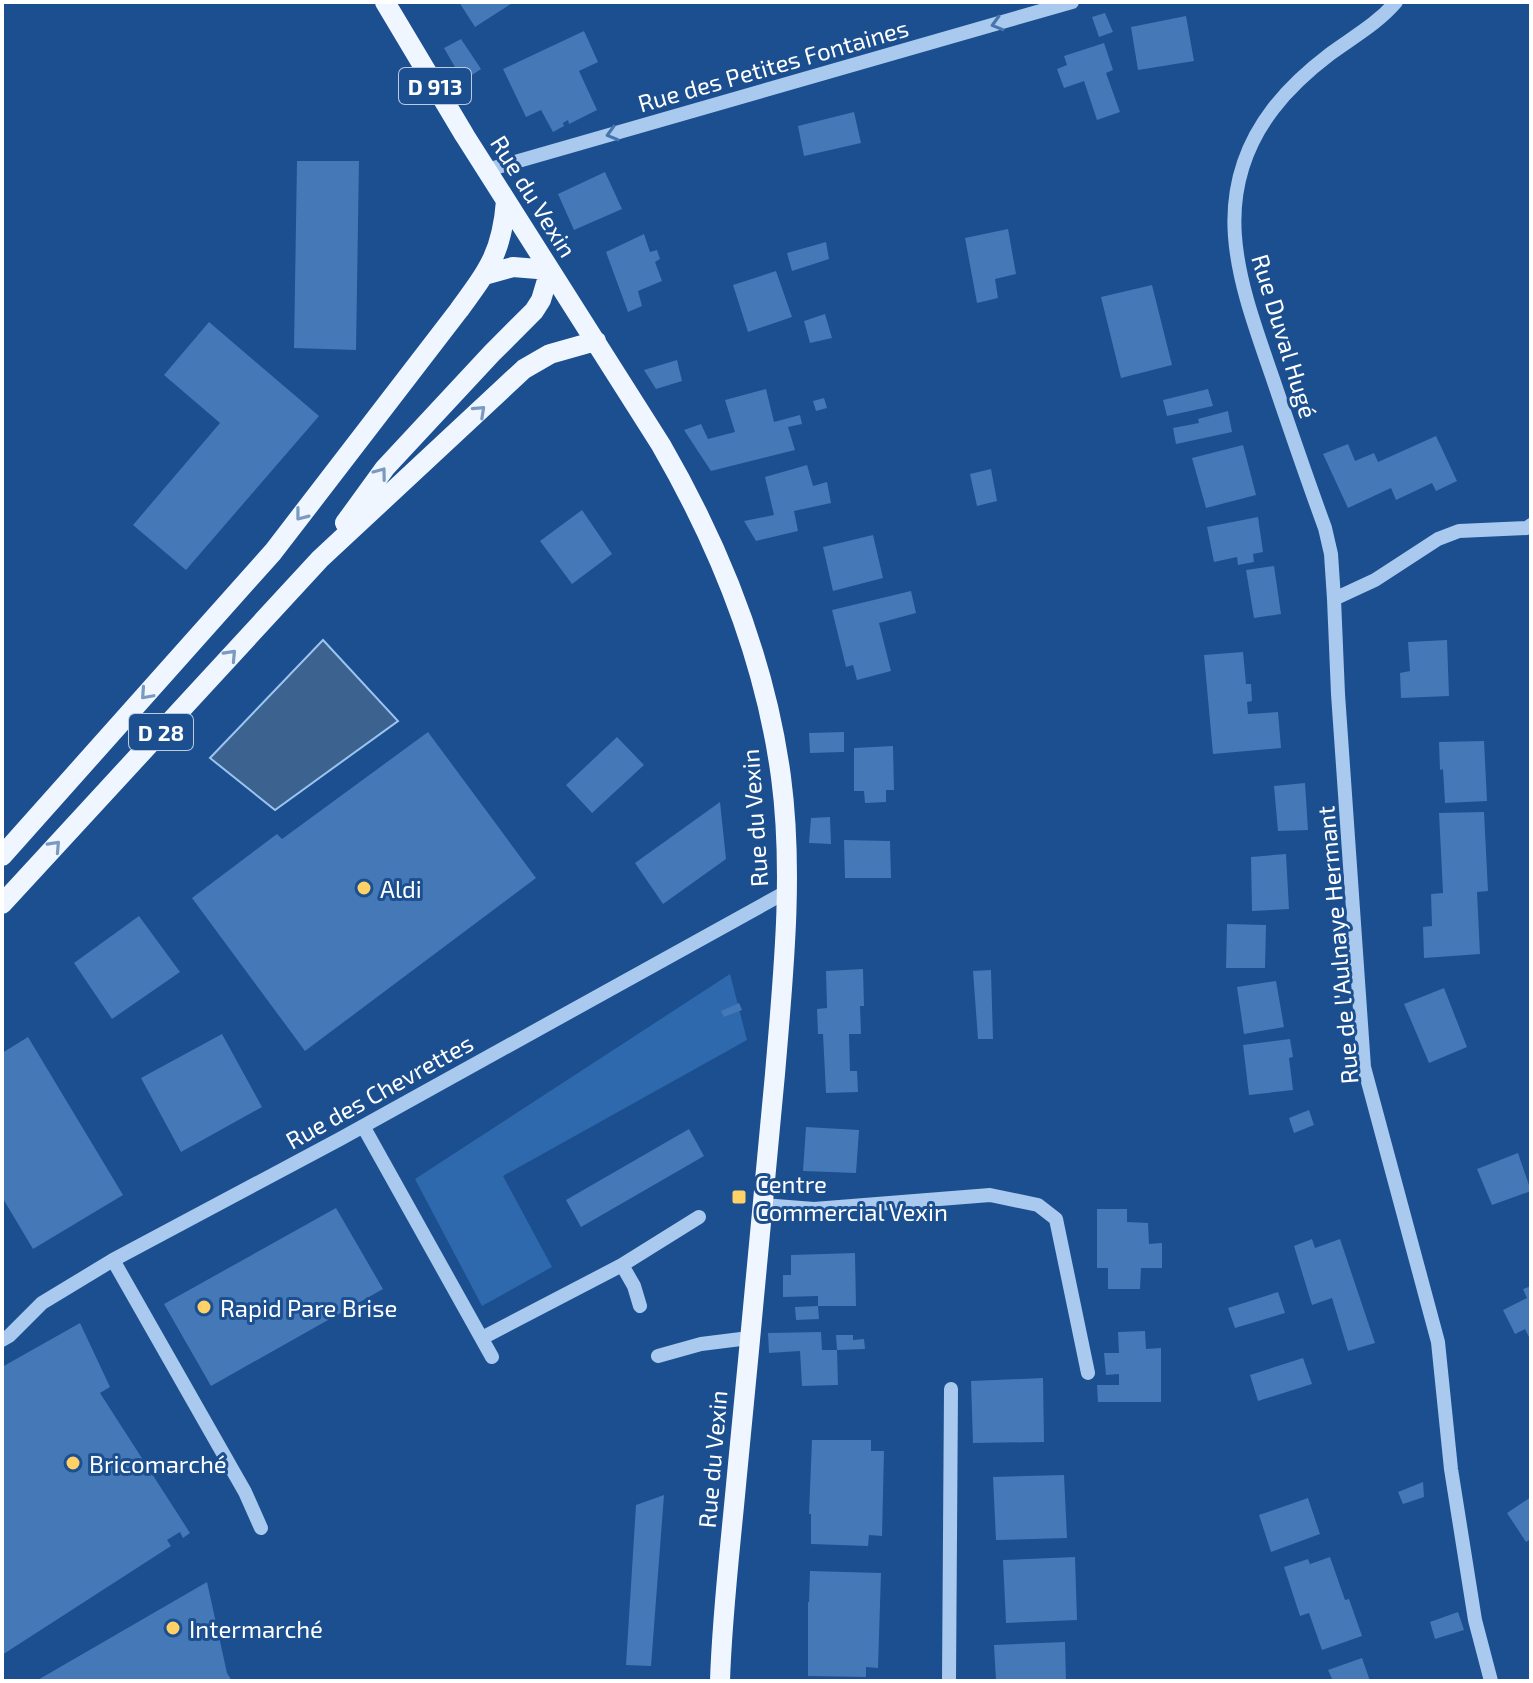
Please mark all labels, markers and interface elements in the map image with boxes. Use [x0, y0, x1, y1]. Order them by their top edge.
street label: Rue des Petites Fontaines [634, 12, 912, 118]
one-way arrow [990, 15, 1004, 31]
road number: D 913 [399, 68, 471, 104]
one-way arrow [606, 125, 620, 141]
street label: Rue du Vexin [485, 130, 583, 262]
street label: Rue Duval Hugé [1246, 251, 1324, 421]
one-way arrow [470, 406, 485, 420]
one-way arrow [372, 467, 386, 482]
one-way arrow [297, 506, 311, 521]
one-way arrow [222, 650, 236, 665]
one-way arrow [142, 684, 156, 699]
road number: D 28 [129, 714, 193, 750]
street label: Rue du Vexin [735, 748, 773, 888]
street label: Rue de l'Aulnaye Hermant [1310, 805, 1364, 1085]
one-way arrow [45, 841, 59, 856]
place label: Aldi [380, 874, 422, 903]
marker: Aldi [355, 879, 373, 897]
street label: Rue des Chevrettes [280, 1027, 478, 1155]
place label: Centre Commercial Vexin [755, 1169, 948, 1226]
marker: Centre Commercial Vexin [730, 1188, 748, 1206]
place label: Rapid Pare Brise [220, 1293, 397, 1322]
marker: Rapid Pare Brise [195, 1298, 213, 1316]
street label: Rue du Vexin [692, 1389, 732, 1529]
place label: Bricomarché [89, 1449, 227, 1478]
marker: Bricomarché [64, 1454, 82, 1472]
place label: Intermarché [189, 1614, 323, 1643]
marker: Intermarché [164, 1619, 182, 1637]

